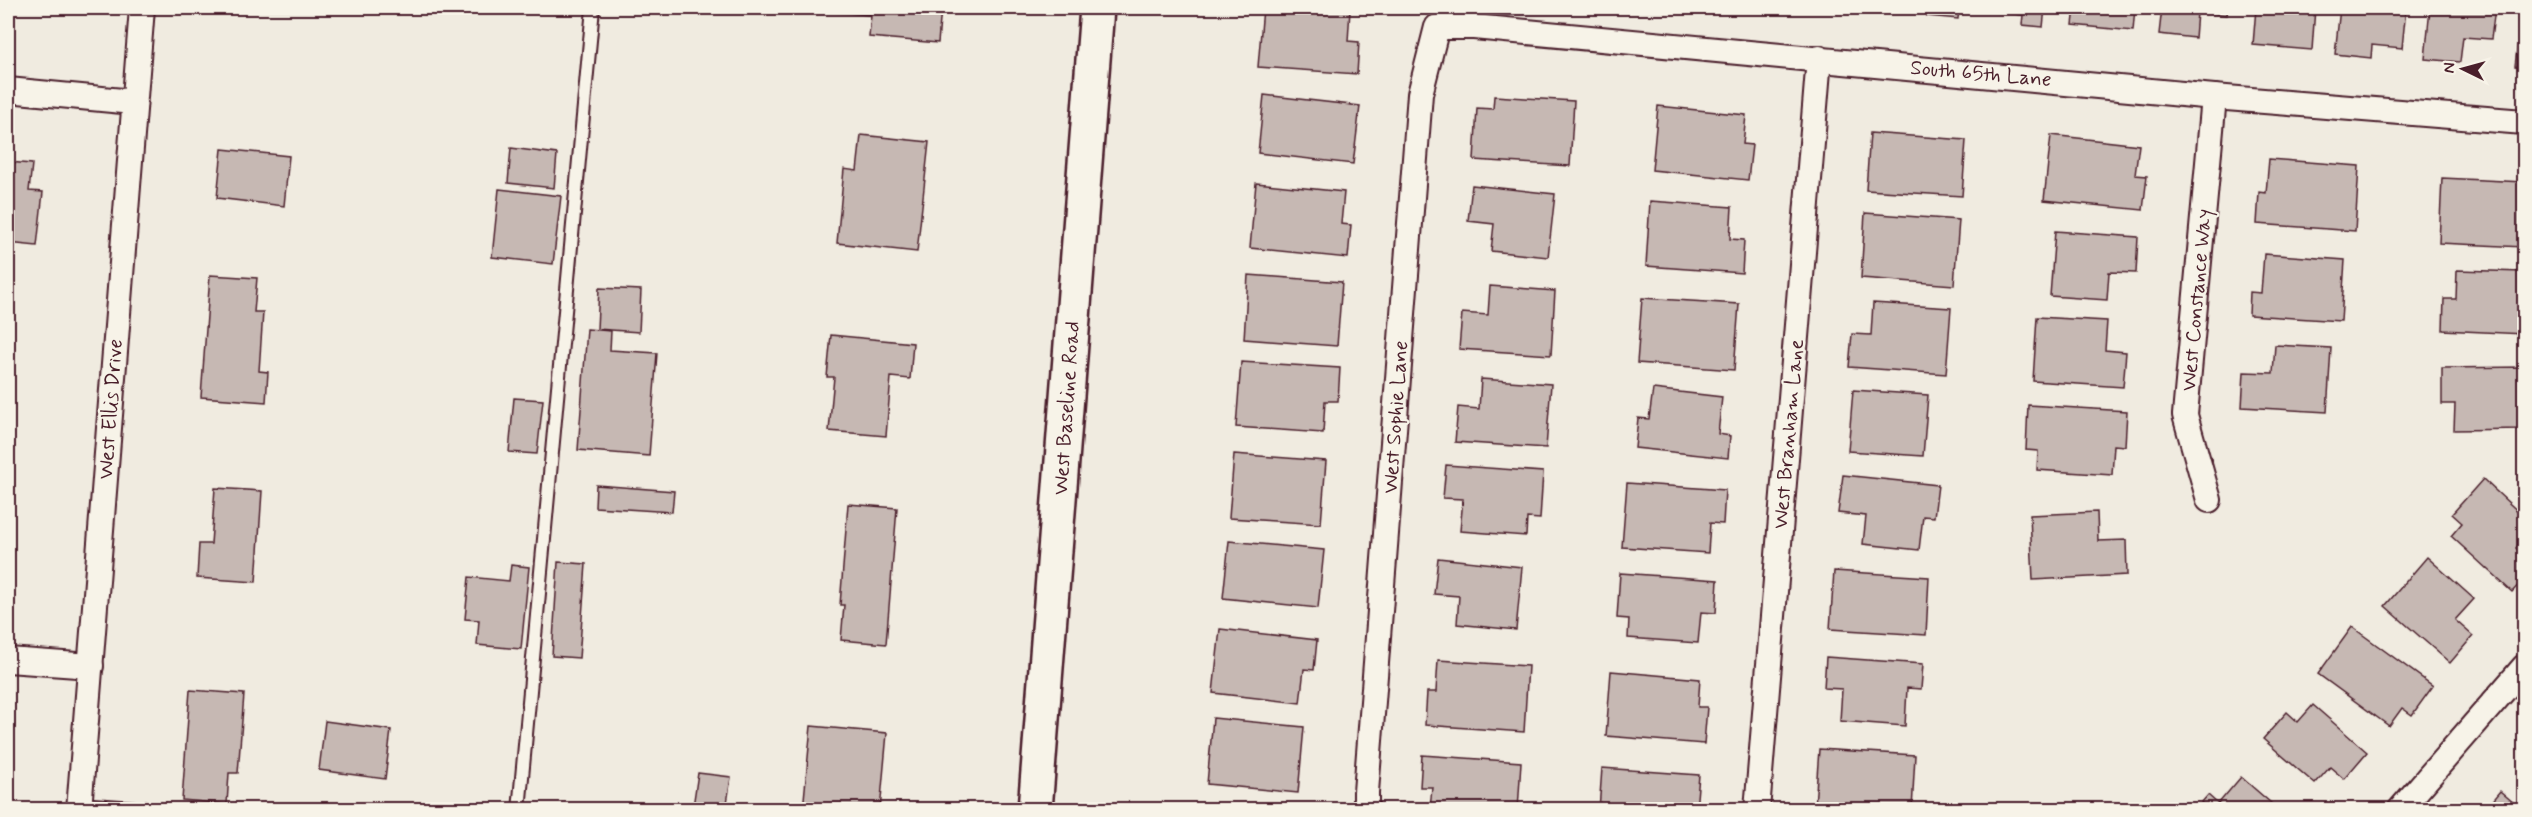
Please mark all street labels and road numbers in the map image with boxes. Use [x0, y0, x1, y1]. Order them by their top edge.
street label: South 65th Lane [1909, 54, 2053, 94]
street label: West Constance Way [2175, 208, 2219, 393]
street label: West Baseline Road [1047, 320, 1087, 496]
street label: West Ellis Drive [92, 338, 130, 480]
street label: West Branham Lane [1767, 338, 1811, 530]
street label: West Sophie Lane [1377, 340, 1415, 495]

